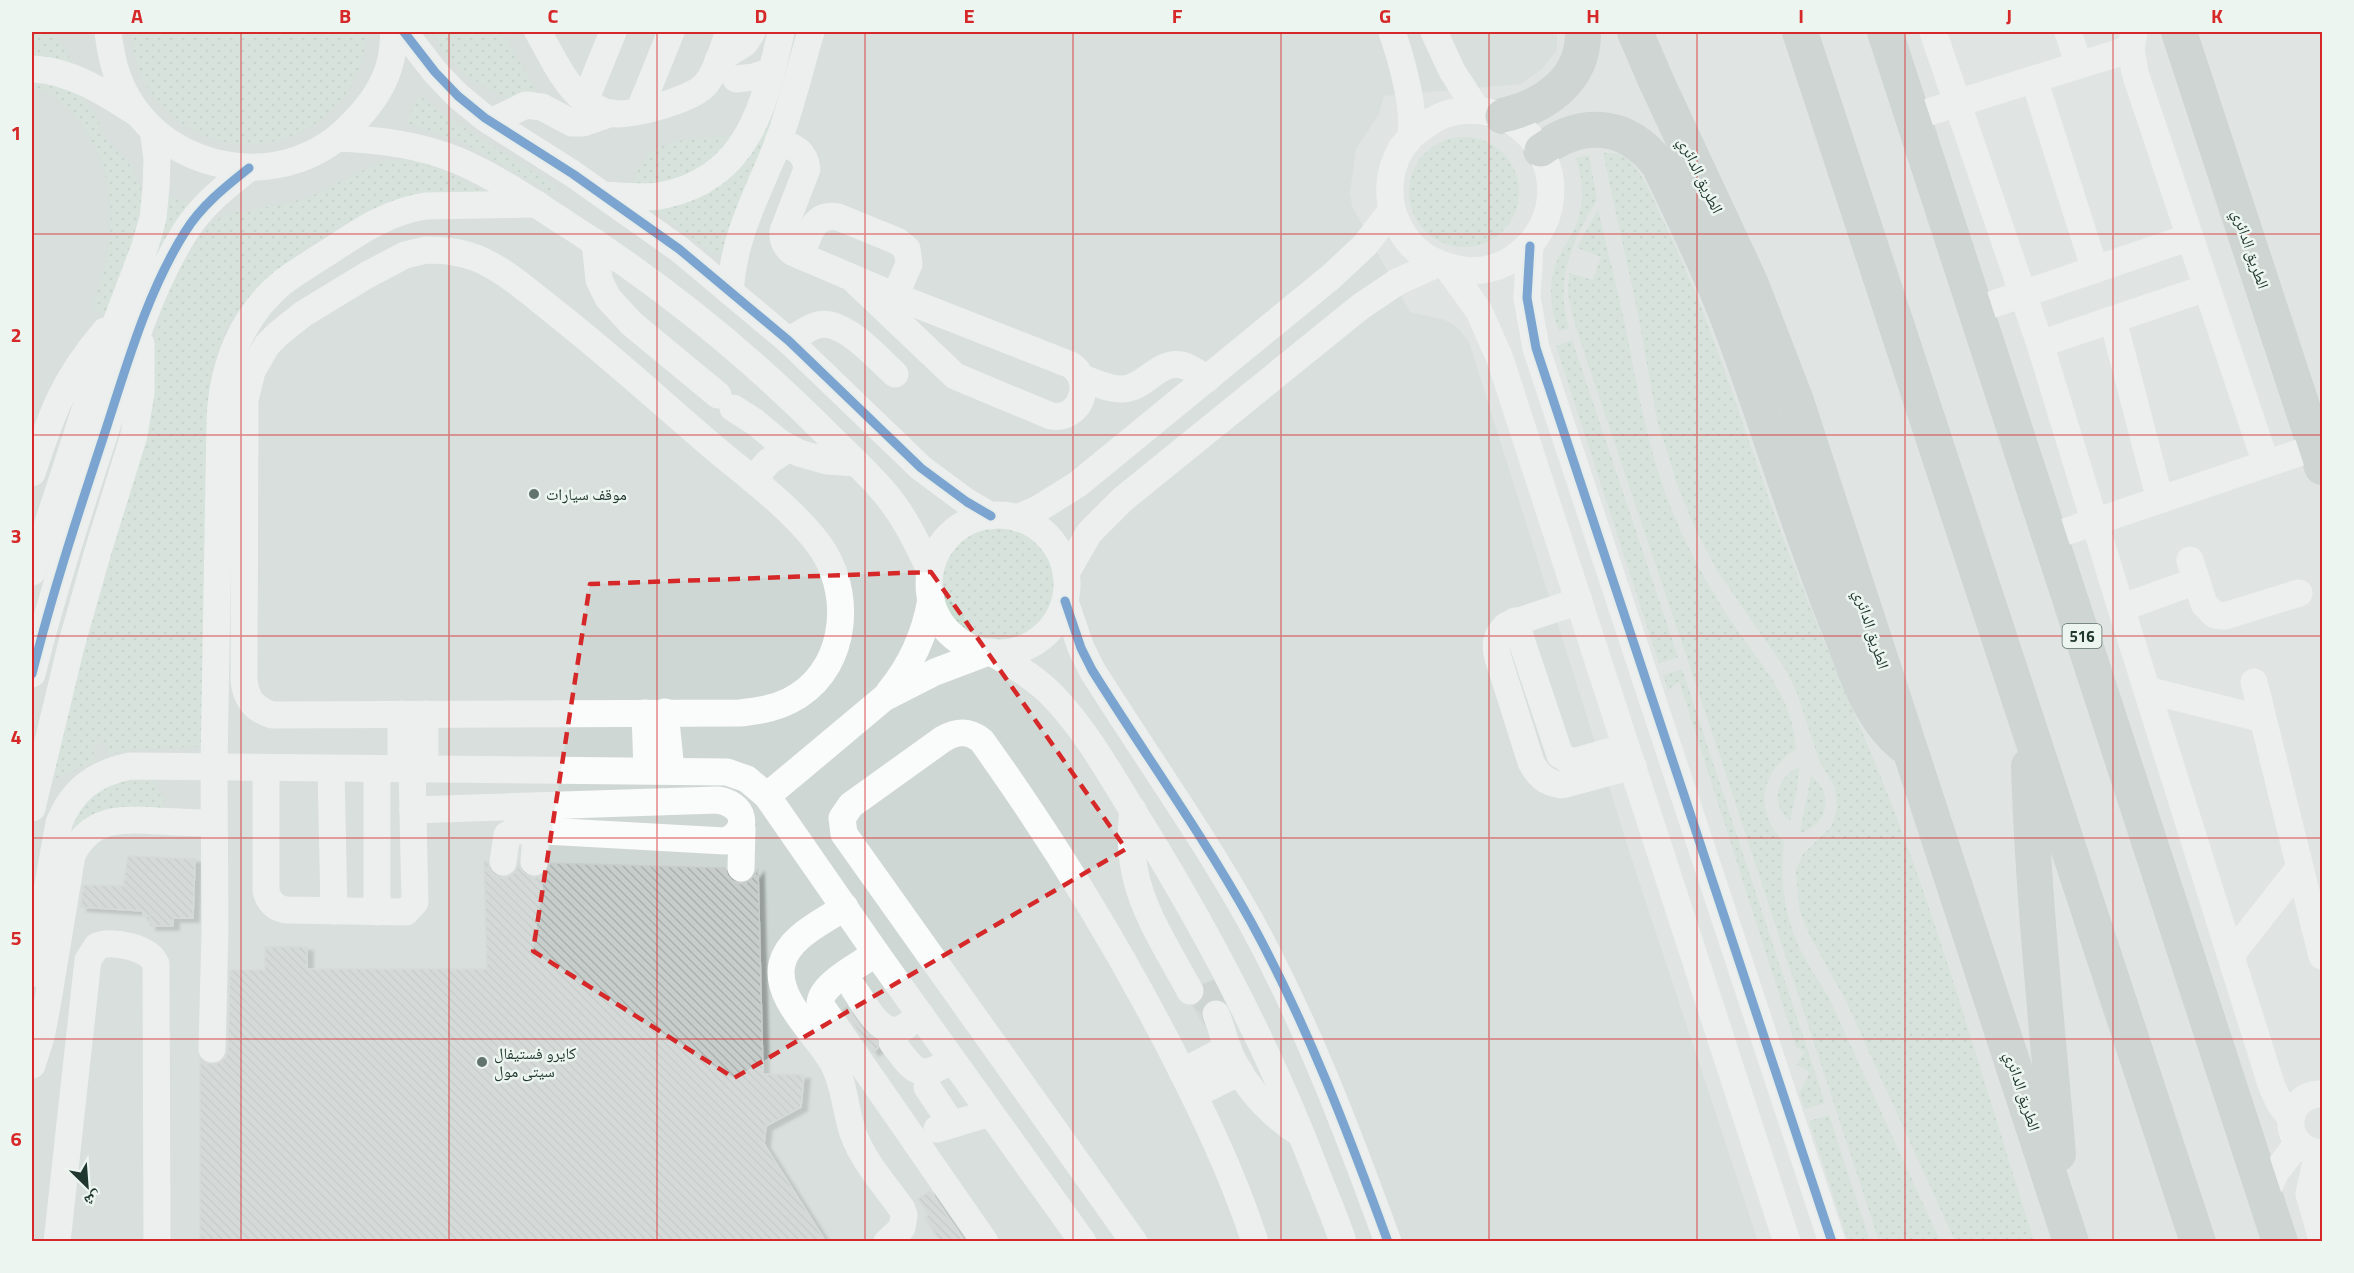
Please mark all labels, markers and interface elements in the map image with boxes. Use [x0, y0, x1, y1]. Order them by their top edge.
text: A [131, 0, 143, 31]
text: B [339, 0, 351, 31]
text: C [548, 0, 559, 31]
text: D [755, 0, 767, 31]
text: E [963, 0, 975, 31]
text: F [1172, 0, 1183, 31]
text: G [1379, 0, 1391, 31]
text: H [1586, 0, 1600, 31]
text: I [1798, 0, 1804, 31]
text: J [2006, 0, 2012, 31]
text: K [2211, 0, 2223, 31]
text: 1 [10, 117, 22, 148]
street label: الطريق الدائري [1671, 133, 1730, 218]
street label: الطريق الدائري [2225, 206, 2276, 292]
text: 2 [10, 319, 22, 350]
place label: موقف سيارات [546, 482, 627, 506]
marker: موقف سيارات [527, 487, 541, 501]
text: 3 [10, 520, 22, 551]
street label: الطريق الدائري [1847, 586, 1896, 672]
road number: 516 [2062, 624, 2102, 648]
text: 4 [10, 721, 22, 752]
text: 5 [10, 922, 22, 953]
place label: كايرو فستيفال سيتى مول [494, 1041, 577, 1083]
street label: الطريق الدائري [1998, 1048, 2047, 1134]
marker: كايرو فستيفال سيتى مول [475, 1055, 489, 1069]
text: 6 [10, 1123, 22, 1154]
north arrow [57, 1156, 117, 1216]
text: ش [81, 1185, 106, 1214]

